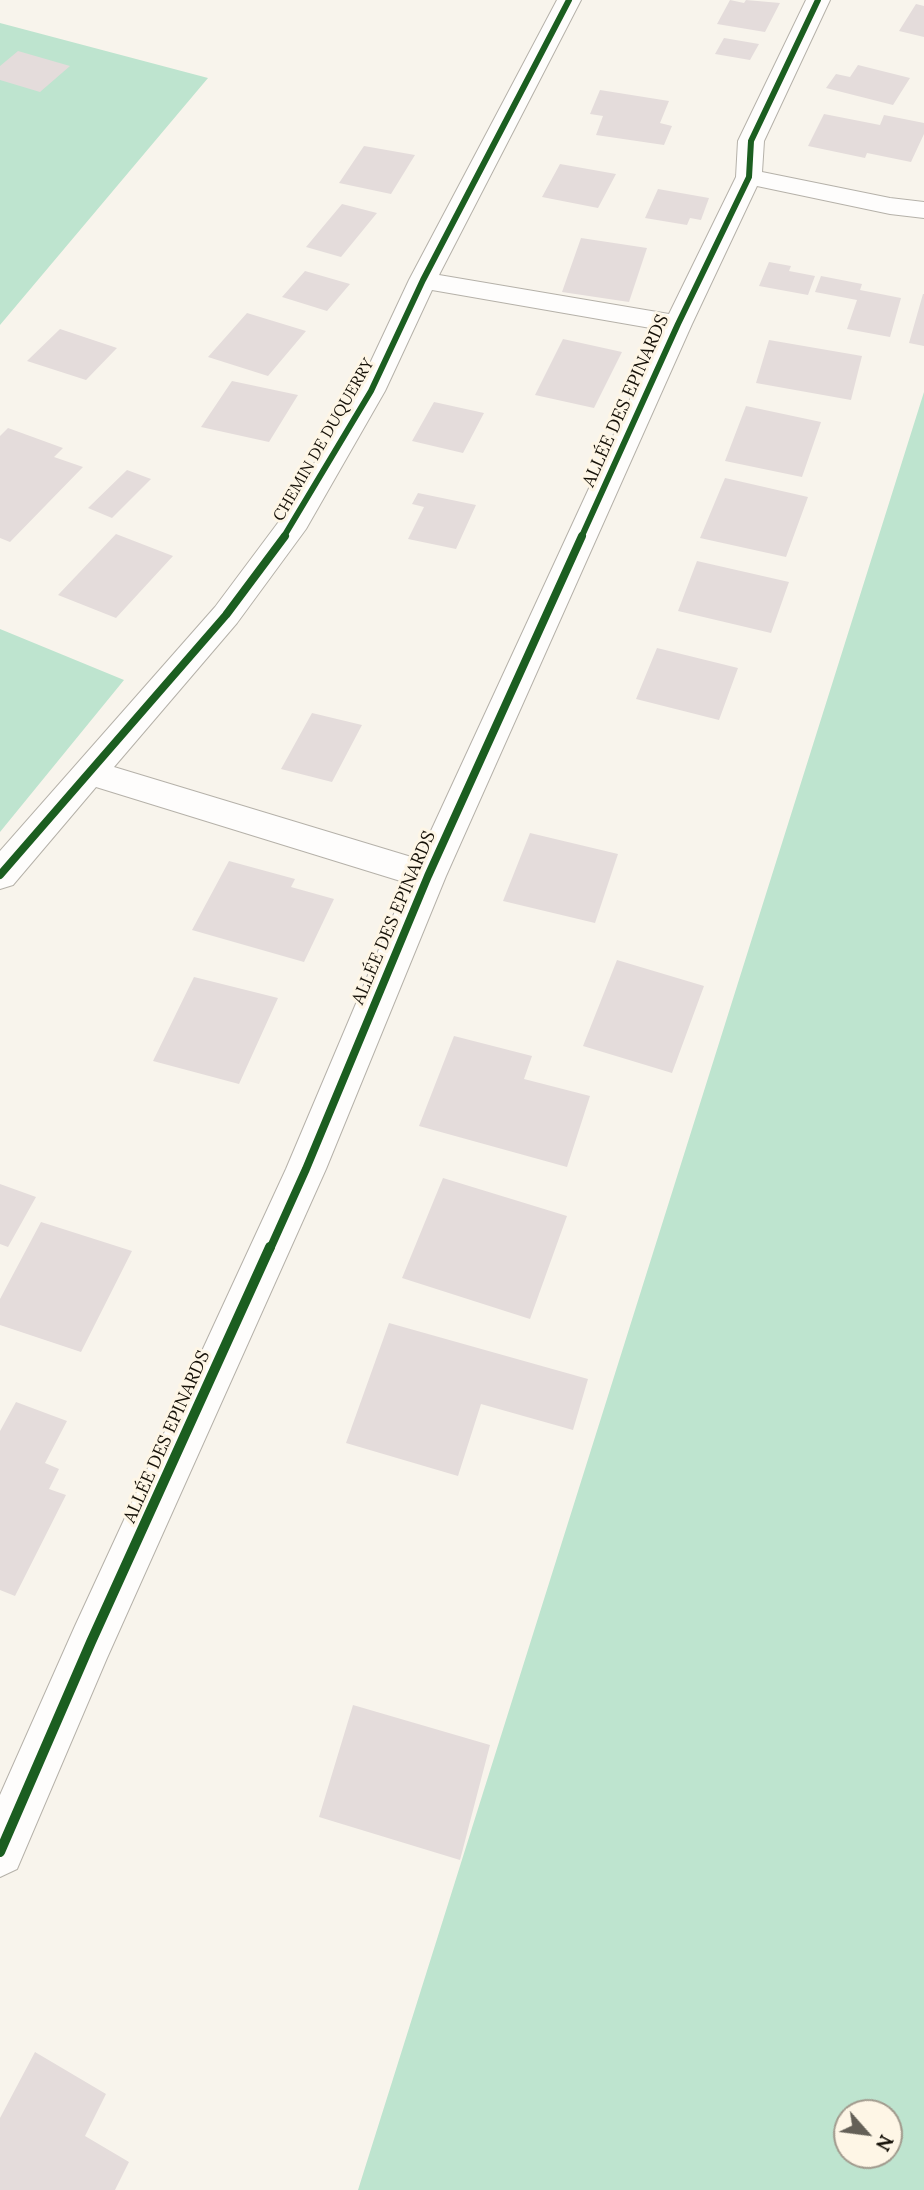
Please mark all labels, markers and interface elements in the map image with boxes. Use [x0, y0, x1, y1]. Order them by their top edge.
street label: ALLÉE DES EPINARDS [578, 311, 674, 491]
street label: CHEMIN DE DUQUERRY [270, 355, 378, 525]
street label: ALLÉE DES EPINARDS [348, 828, 440, 1008]
street label: ALLÉE DES EPINARDS [119, 1347, 215, 1527]
north arrow [833, 2099, 903, 2169]
text: N [871, 2131, 899, 2155]

